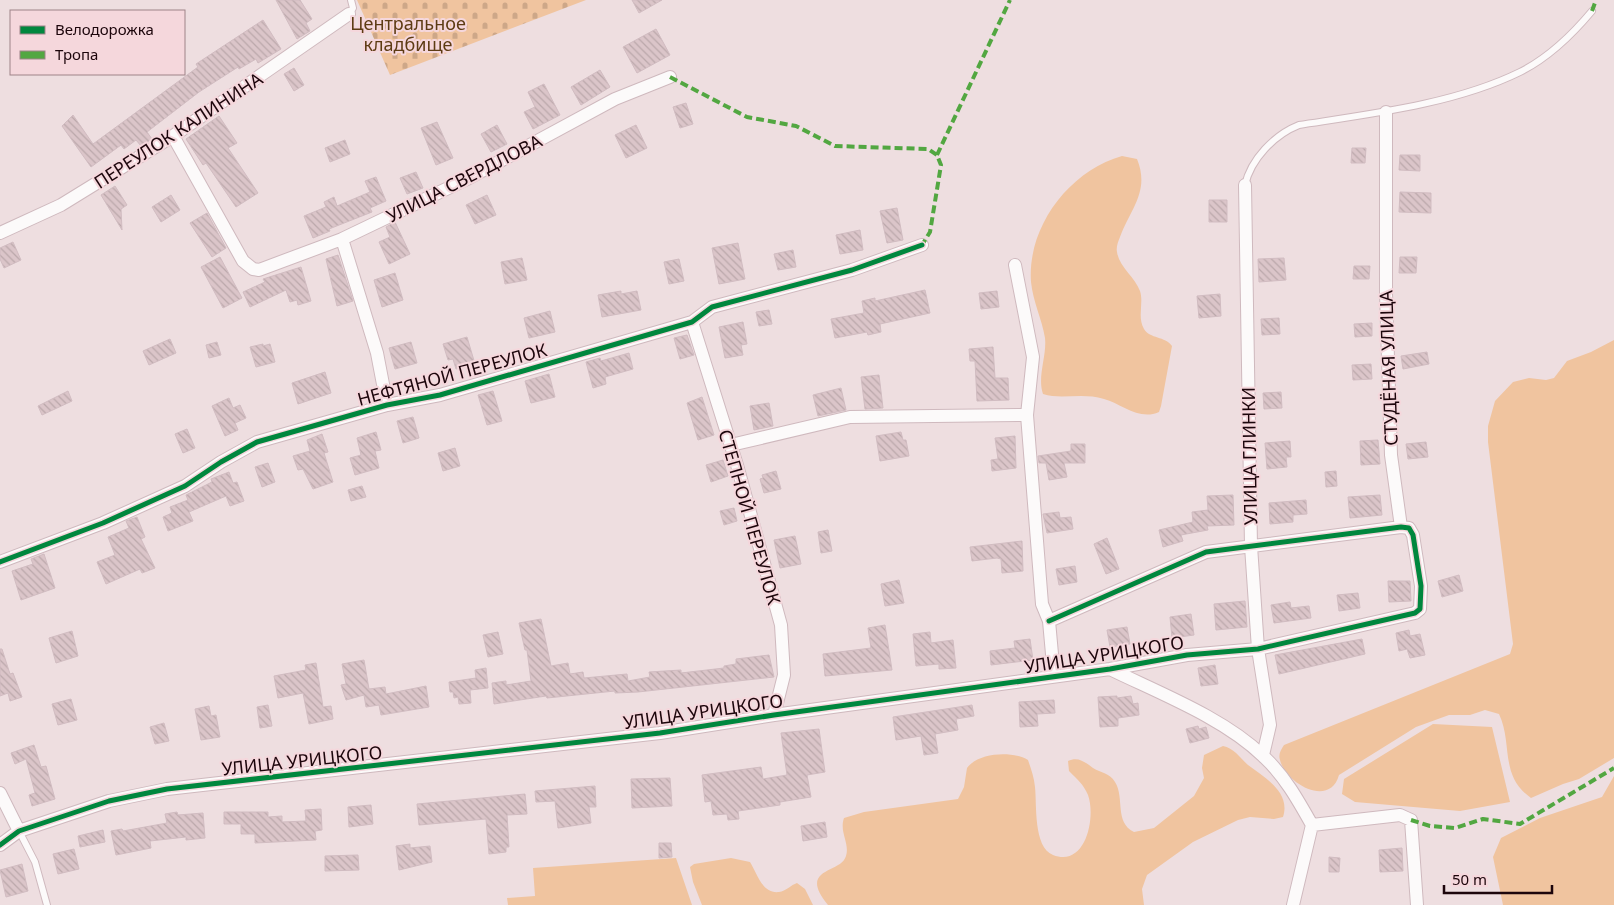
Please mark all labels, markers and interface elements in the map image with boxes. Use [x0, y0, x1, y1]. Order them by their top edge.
legend [10, 10, 185, 75]
park label: Центральное кладбище [350, 11, 466, 56]
text: Велодорожка [55, 19, 154, 39]
text: Тропа [55, 44, 98, 64]
street label: ПЕРЕУЛОК КАЛИНИНА [89, 66, 267, 194]
street label: УЛИЦА СВЕРДЛОВА [382, 128, 546, 228]
street label: СТУДЁНАЯ УЛИЦА [1373, 289, 1403, 446]
street label: НЕФТЯНОЙ ПЕРЕУЛОК [355, 337, 550, 411]
street label: УЛИЦА ГЛИНКИ [1236, 387, 1262, 525]
street label: СТЕПНОЙ ПЕРЕУЛОК [713, 427, 787, 608]
street label: УЛИЦА УРИЦКОГО [1023, 630, 1185, 678]
street label: УЛИЦА УРИЦКОГО [622, 688, 784, 734]
street label: УЛИЦА УРИЦКОГО [221, 740, 383, 780]
scale bar [1444, 862, 1552, 894]
text: 50 m [1452, 869, 1487, 889]

